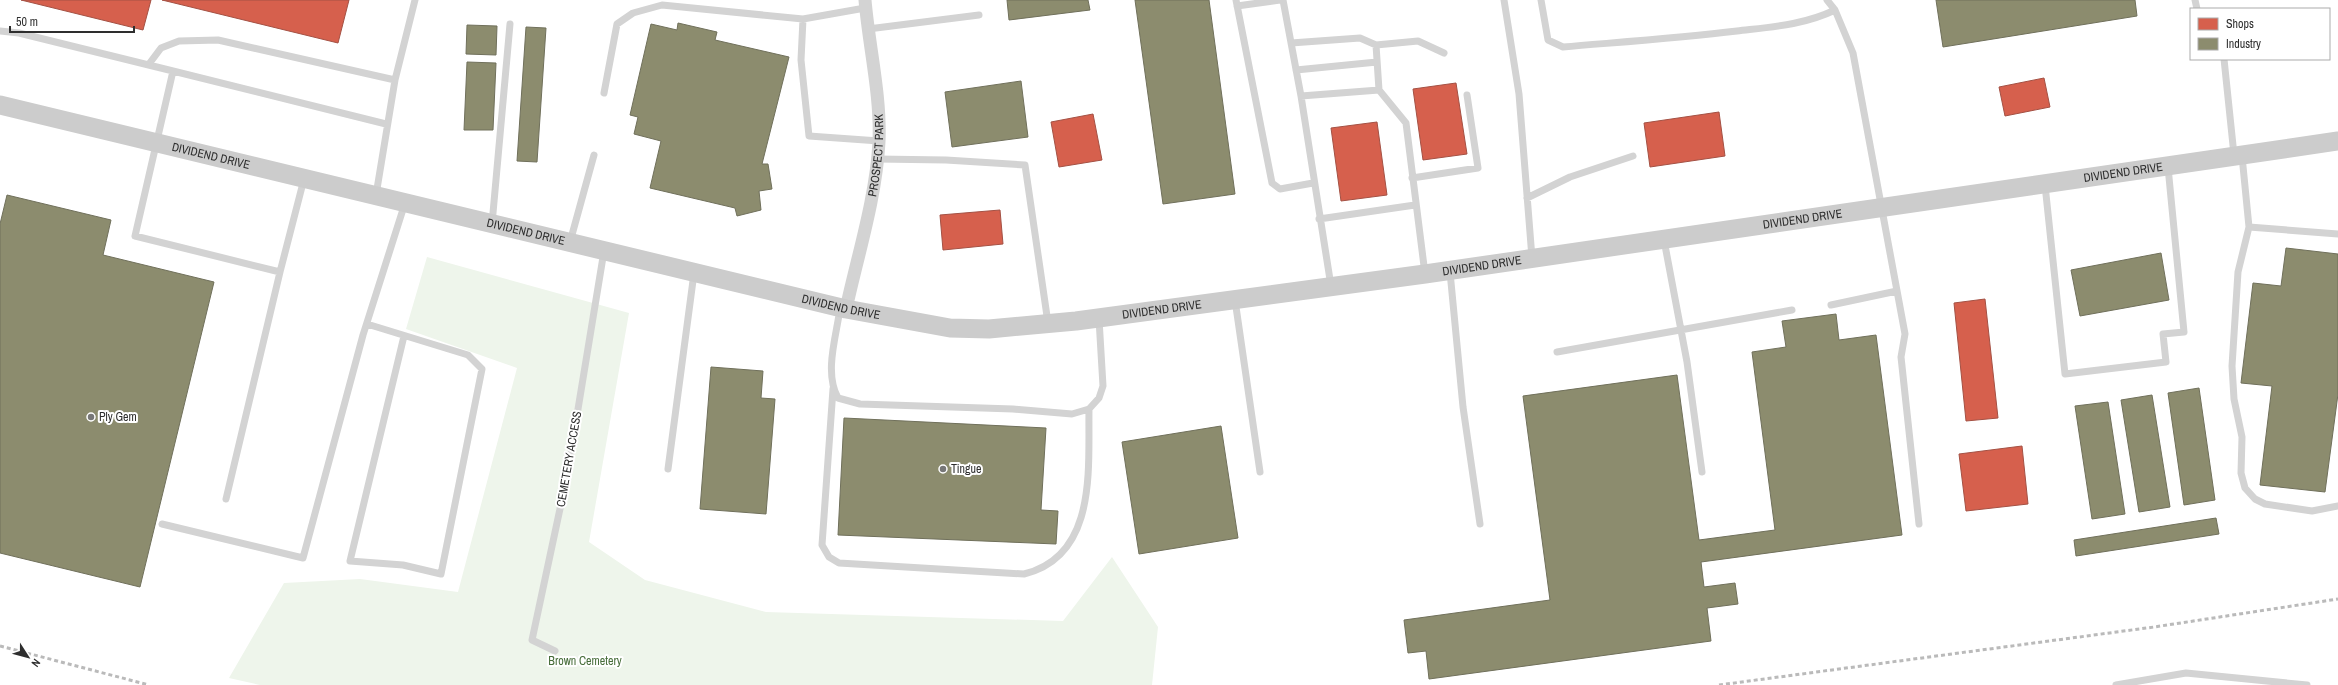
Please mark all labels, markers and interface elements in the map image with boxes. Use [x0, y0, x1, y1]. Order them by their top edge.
scale bar [10, 8, 134, 34]
legend [2190, 8, 2330, 60]
text: 50 m [16, 14, 38, 30]
text: Shops [2226, 16, 2254, 32]
text: Industry [2226, 36, 2261, 52]
street label: PROSPECT PARK [864, 113, 887, 198]
street label: DIVIDEND DRIVE [170, 139, 252, 173]
street label: DIVIDEND DRIVE [2082, 159, 2164, 186]
street label: DIVIDEND DRIVE [1762, 205, 1843, 233]
street label: DIVIDEND DRIVE [485, 215, 567, 249]
street label: DIVIDEND DRIVE [1441, 252, 1523, 279]
street label: DIVIDEND DRIVE [800, 291, 882, 323]
street label: DIVIDEND DRIVE [1121, 296, 1203, 323]
place label: Ply Gem [99, 409, 137, 425]
street label: CEMETERY ACCESS [553, 409, 585, 508]
marker: Ply Gem [86, 412, 96, 422]
place label: Tingue [951, 461, 981, 477]
marker: Tingue [938, 464, 948, 474]
north arrow [8, 637, 48, 677]
park label: Brown Cemetery [548, 653, 622, 669]
text: N [29, 656, 44, 670]

